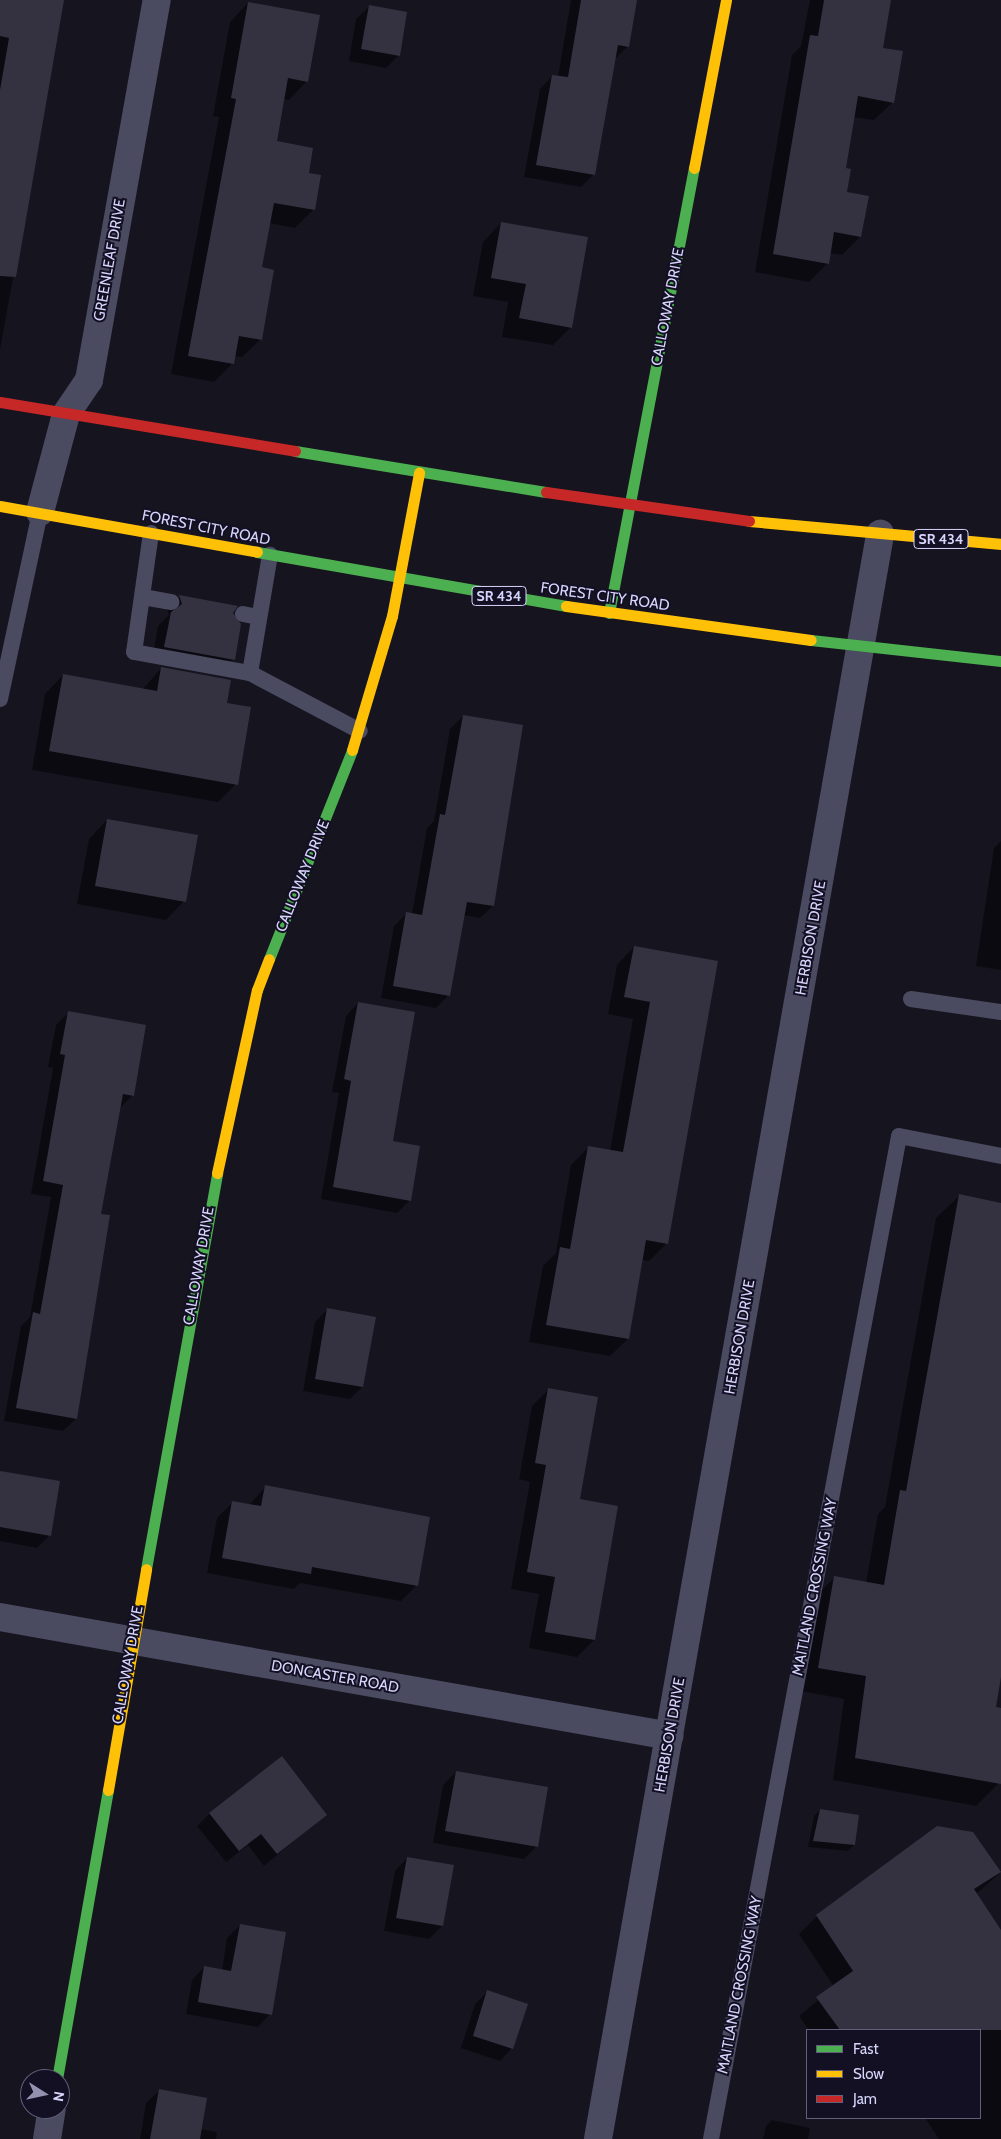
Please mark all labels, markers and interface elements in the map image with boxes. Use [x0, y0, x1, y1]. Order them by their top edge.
street label: GREENLEAF DRIVE [90, 197, 130, 323]
street label: CALLOWAY DRIVE [648, 247, 688, 367]
street label: FOREST CITY ROAD [140, 507, 272, 549]
road number: SR 434 [914, 528, 968, 550]
street label: FOREST CITY ROAD [539, 579, 671, 615]
road number: SR 434 [472, 584, 526, 608]
street label: CALLOWAY DRIVE [272, 817, 334, 935]
street label: HERBISON DRIVE [792, 879, 830, 997]
street label: CALLOWAY DRIVE [180, 1206, 218, 1326]
street label: HERBISON DRIVE [721, 1278, 759, 1396]
street label: MAITLAND CROSSING WAY [789, 1497, 841, 1677]
street label: CALLOWAY DRIVE [109, 1605, 147, 1725]
street label: DONCASTER ROAD [270, 1657, 400, 1697]
street label: HERBISON DRIVE [651, 1676, 689, 1794]
street label: MAITLAND CROSSING WAY [714, 1895, 766, 2075]
legend [806, 2029, 981, 2119]
text: Fast [853, 2040, 878, 2058]
text: Slow [853, 2065, 884, 2083]
north arrow [20, 2069, 70, 2119]
text: N [49, 2090, 69, 2103]
text: Jam [853, 2090, 877, 2108]

